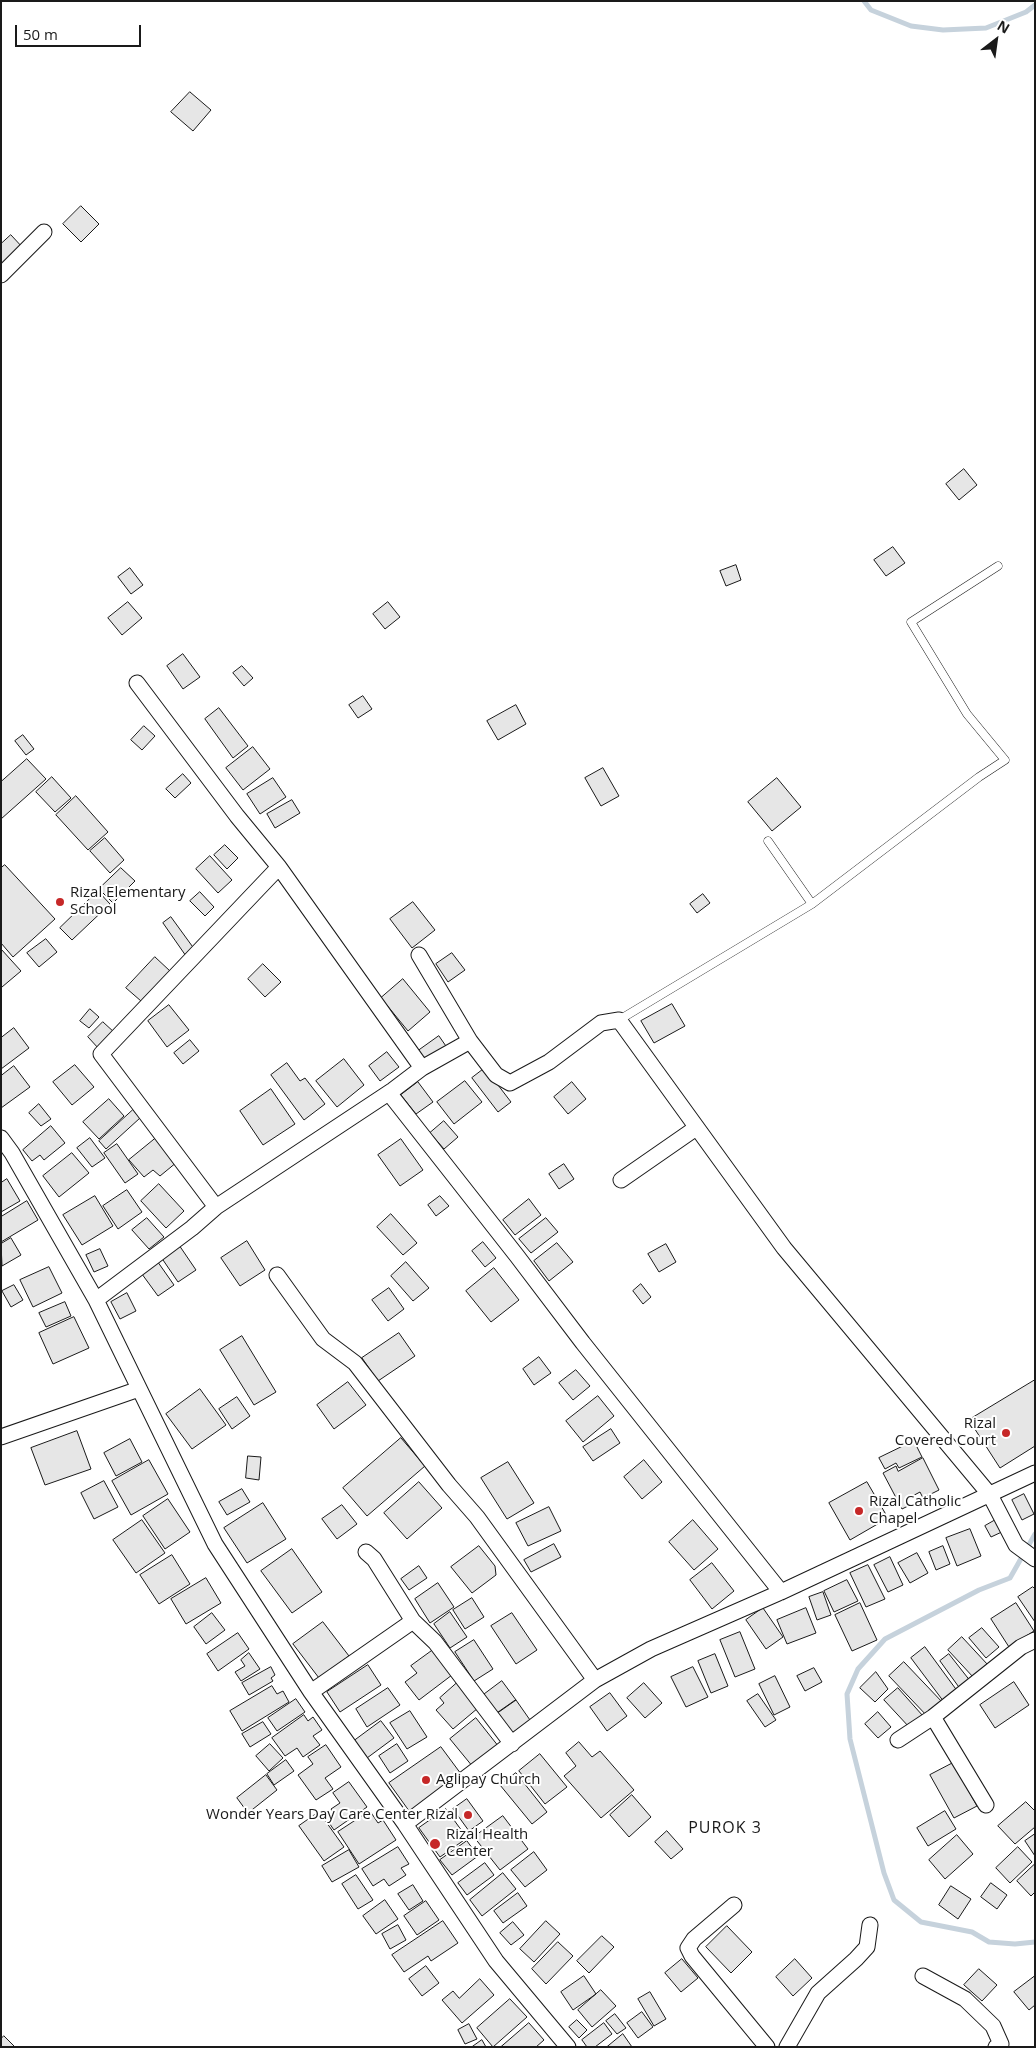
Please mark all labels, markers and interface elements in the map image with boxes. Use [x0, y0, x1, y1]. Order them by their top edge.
scale bar [18, 15, 144, 47]
north arrow [971, 15, 1021, 65]
text: N [994, 15, 1013, 38]
text: 50 m [23, 24, 58, 44]
place label: Rizal Elementary School [70, 884, 185, 919]
marker: Rizal Elementary School [54, 896, 66, 908]
place label: Rizal Covered Court [895, 1415, 996, 1450]
marker: Rizal Covered Court [1000, 1427, 1012, 1439]
place label: Rizal Catholic Chapel [869, 1493, 961, 1528]
marker: Rizal Catholic Chapel [853, 1505, 865, 1517]
place label: Aglipay Church [436, 1771, 540, 1789]
marker: Aglipay Church [420, 1774, 432, 1786]
place label: Wonder Years Day Care Center Rizal [206, 1806, 458, 1824]
marker: Wonder Years Day Care Center Rizal [462, 1809, 474, 1821]
district label: PUROK 3 [687, 1818, 763, 1838]
place label: Rizal Health Center [446, 1826, 528, 1861]
marker: Rizal Health Center [428, 1837, 442, 1851]

